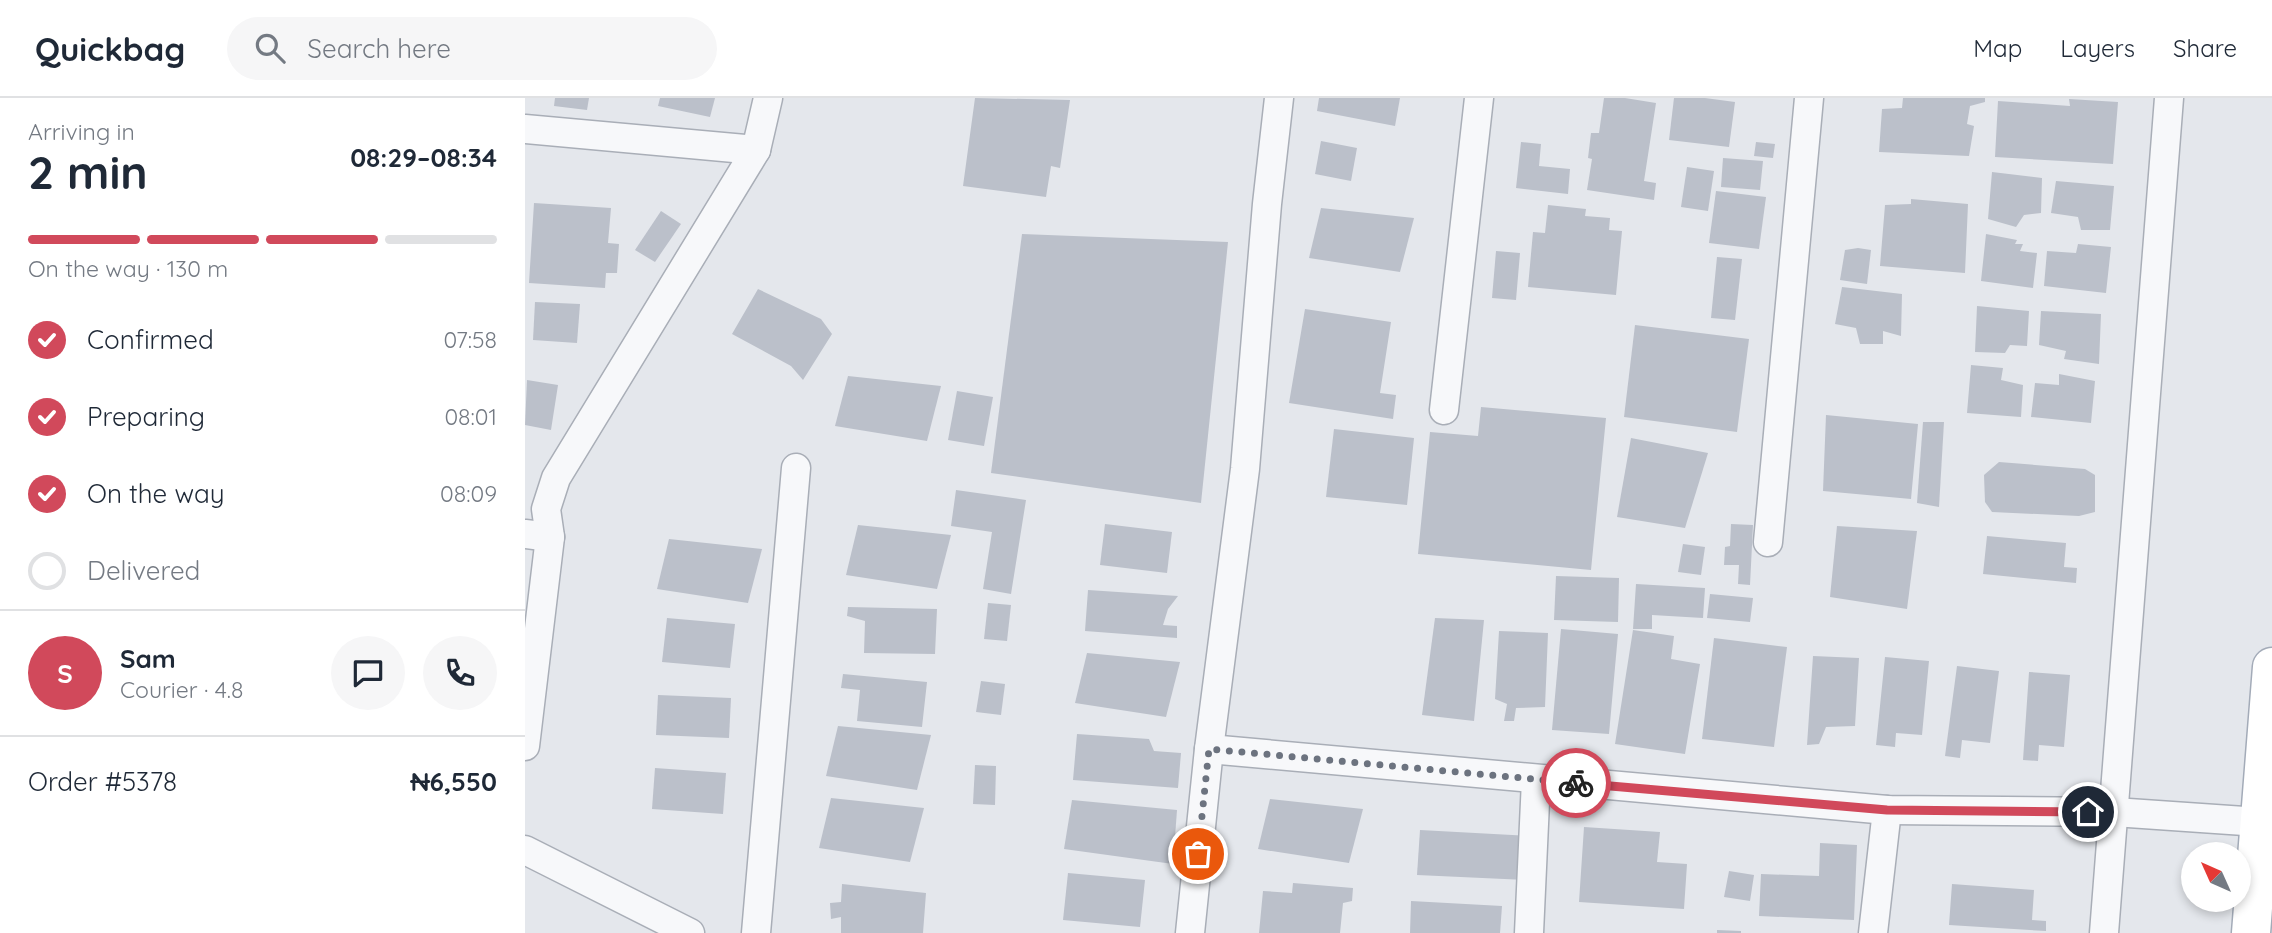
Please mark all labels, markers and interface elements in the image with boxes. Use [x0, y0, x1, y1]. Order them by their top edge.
search box [227, 17, 717, 80]
text: Quickbag [35, 28, 185, 69]
icon: search [251, 29, 289, 67]
text: Search here [307, 32, 451, 65]
text: Map [1973, 33, 2022, 63]
text: Layers [2060, 33, 2135, 63]
text: Share [2173, 33, 2237, 63]
text: Arriving in [28, 117, 135, 146]
text: 08:29–08:34 [350, 141, 497, 174]
text: 2 min [28, 143, 148, 201]
text: On the way · 130 m [28, 254, 228, 283]
icon: check [28, 321, 66, 359]
text: Confirmed [87, 323, 214, 356]
text: 07:58 [444, 325, 497, 354]
icon: check [28, 398, 66, 436]
text: Preparing [87, 400, 205, 433]
text: 08:01 [444, 402, 497, 431]
icon: check [28, 475, 66, 513]
text: On the way [87, 477, 225, 510]
text: 08:09 [440, 479, 497, 508]
text: Delivered [87, 554, 200, 587]
button: chat [331, 636, 405, 710]
button: phone [423, 636, 497, 710]
text: Sam [120, 642, 176, 675]
text: S [57, 657, 73, 690]
text: Courier · 4.8 [120, 675, 243, 704]
courier [1541, 748, 1611, 818]
icon: bike [1557, 764, 1595, 802]
text: Order #5378 [28, 765, 177, 798]
text: ₦6,550 [410, 765, 497, 798]
pin [2058, 782, 2118, 842]
icon: home [2069, 793, 2107, 831]
pin [1168, 824, 1228, 884]
icon: bag [1179, 835, 1217, 873]
north arrow [2181, 842, 2251, 912]
map controls [2181, 842, 2251, 912]

